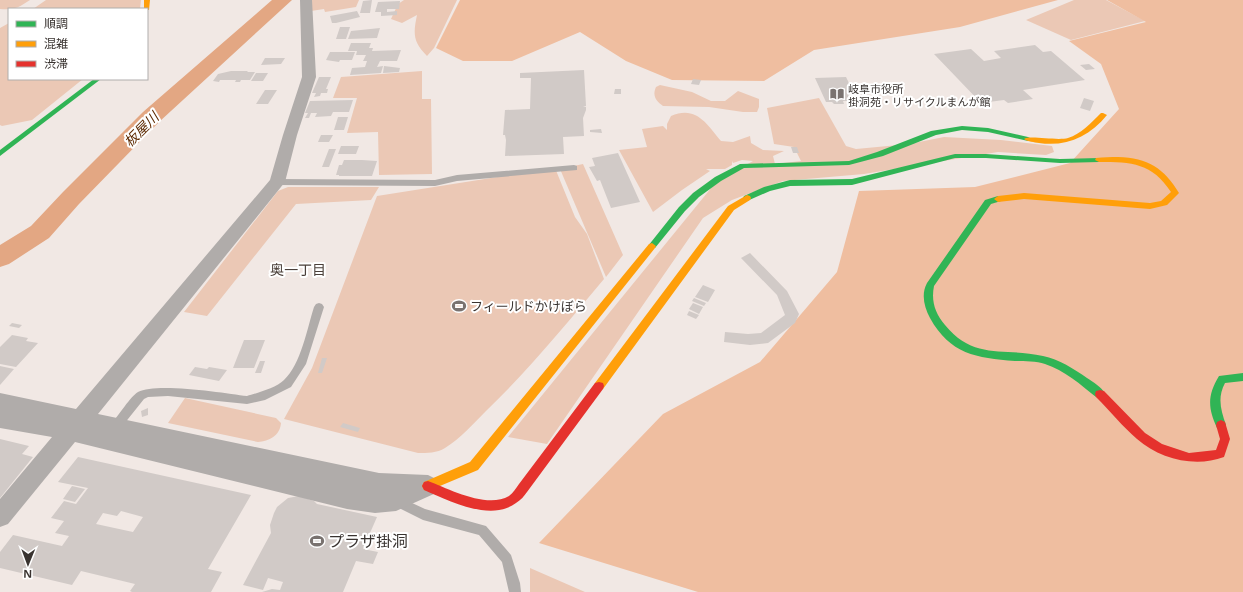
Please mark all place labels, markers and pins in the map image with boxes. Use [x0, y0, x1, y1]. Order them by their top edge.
place label: 岐阜市役所 掛洞苑・リサイクルまんが館 [848, 81, 990, 109]
library icon: 岐阜市役所 掛洞苑・リサイクルまんが館 [829, 86, 845, 102]
place label: フィールドかけぼら [470, 297, 587, 315]
sports icon: フィールドかけぼら [451, 298, 467, 314]
place label: プラザ掛洞 [328, 530, 408, 552]
sports icon: プラザ掛洞 [309, 533, 325, 549]

